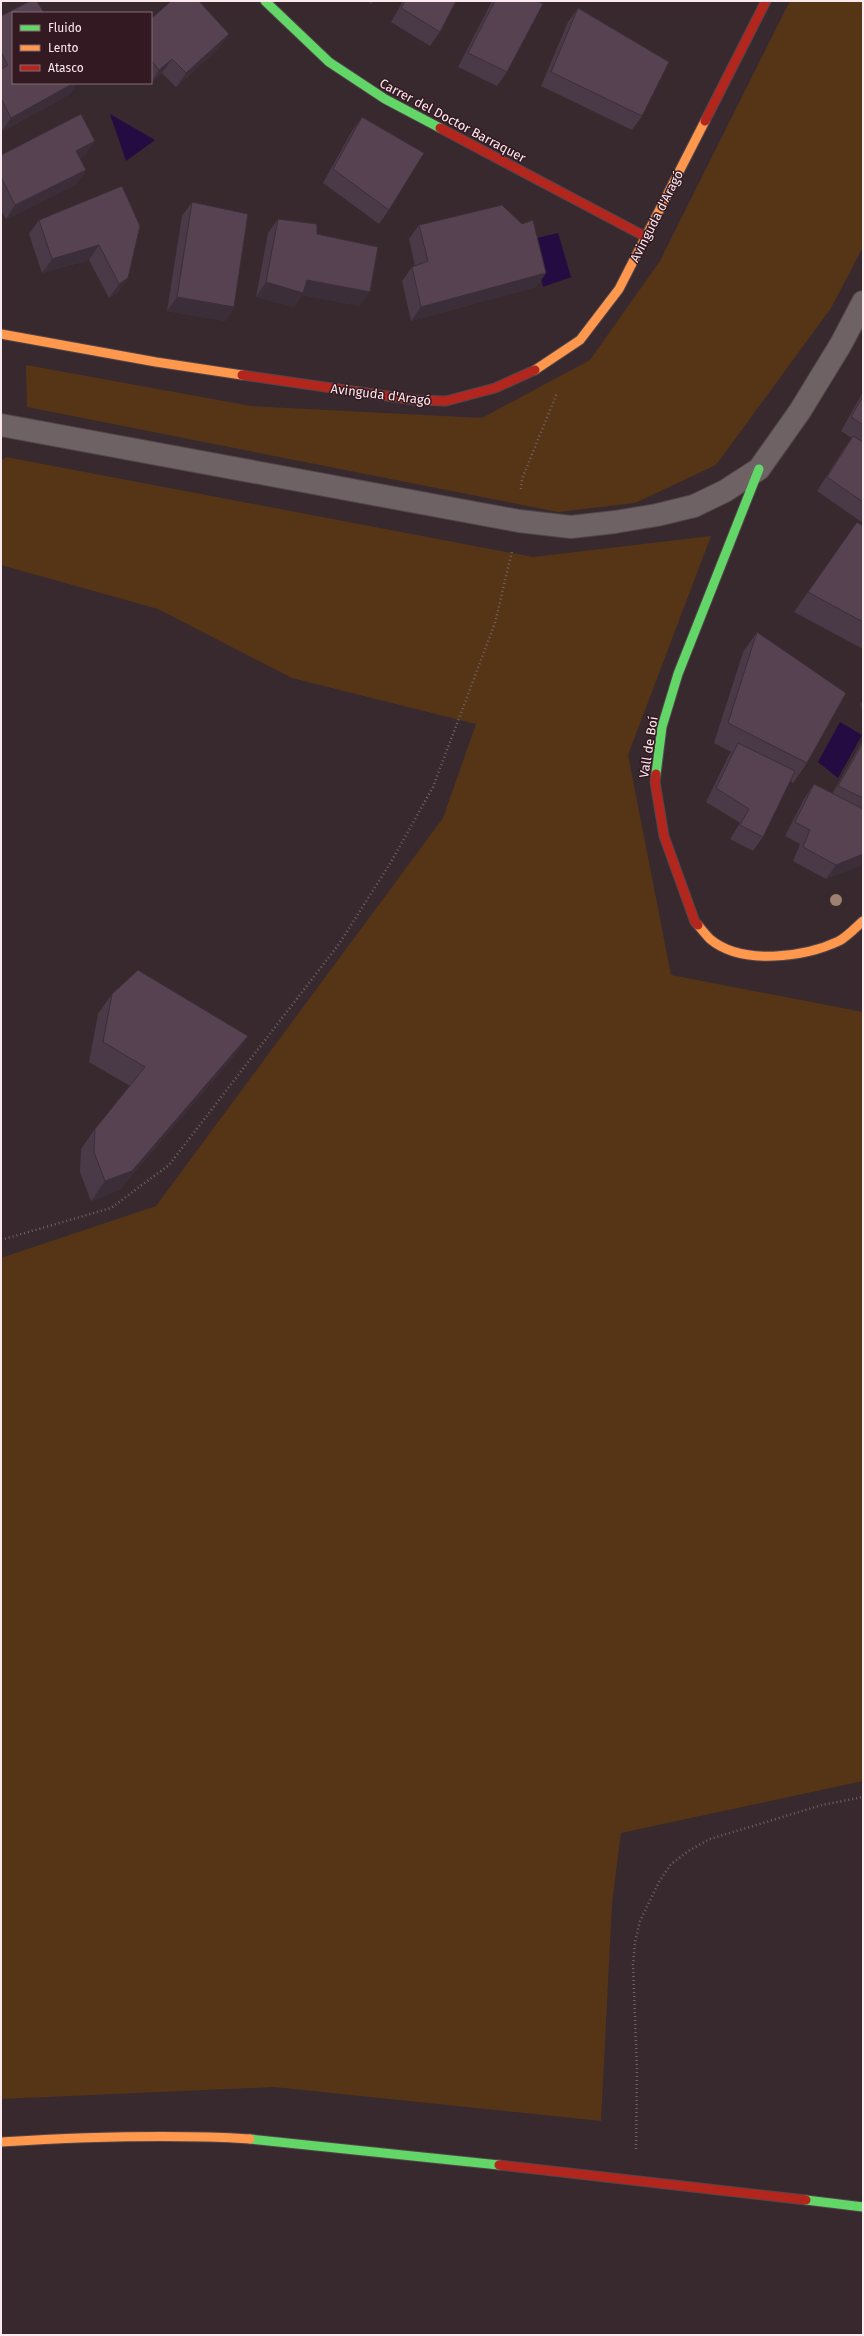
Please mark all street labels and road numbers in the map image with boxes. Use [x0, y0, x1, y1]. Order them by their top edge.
street label: Carrer del Doctor Barraquer [377, 75, 528, 165]
street label: Avinguda d'Aragó [627, 168, 686, 265]
street label: Avinguda d'Aragó [330, 381, 432, 408]
street label: Vall de Boí [636, 715, 661, 779]

